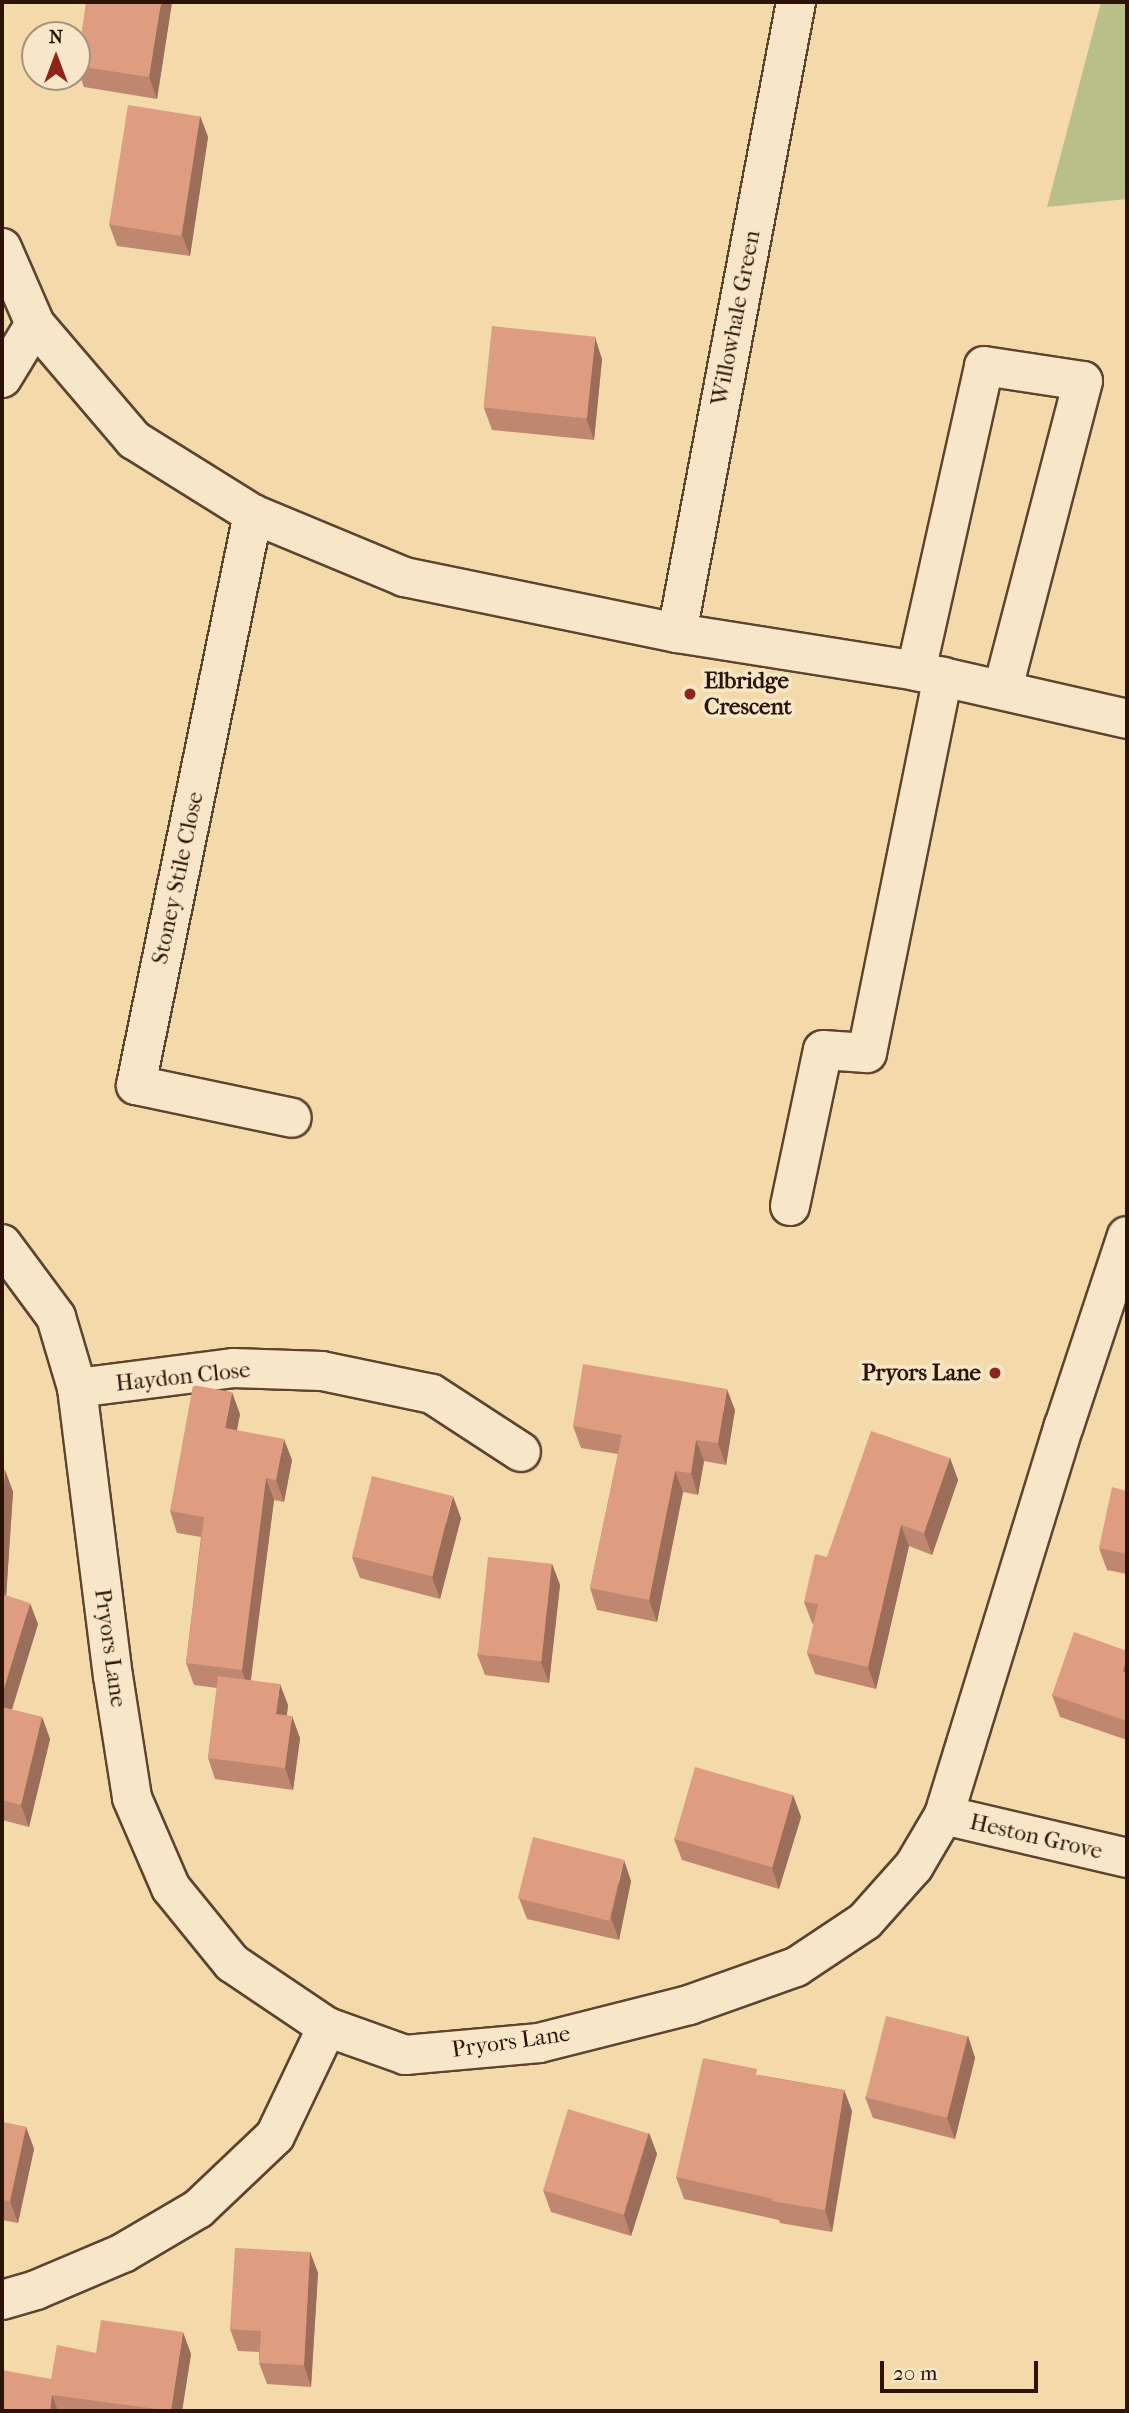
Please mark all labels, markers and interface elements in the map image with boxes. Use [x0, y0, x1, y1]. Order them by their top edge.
north arrow [21, 21, 91, 91]
text: N [49, 26, 63, 48]
street label: Willowhale Green [705, 228, 767, 408]
place label: Elbridge Crescent [704, 667, 792, 721]
marker: Elbridge Crescent [682, 686, 698, 702]
street label: Stoney Stile Close [146, 789, 210, 967]
street label: Haydon Close [114, 1356, 252, 1398]
place label: Pryors Lane [862, 1359, 981, 1387]
marker: Pryors Lane [987, 1365, 1003, 1381]
street label: Pryors Lane [88, 1587, 132, 1709]
street label: Heston Grove [967, 1808, 1105, 1866]
street label: Pryors Lane [450, 2020, 572, 2064]
scale bar [884, 2346, 1042, 2390]
text: 20 m [893, 2361, 937, 2385]

